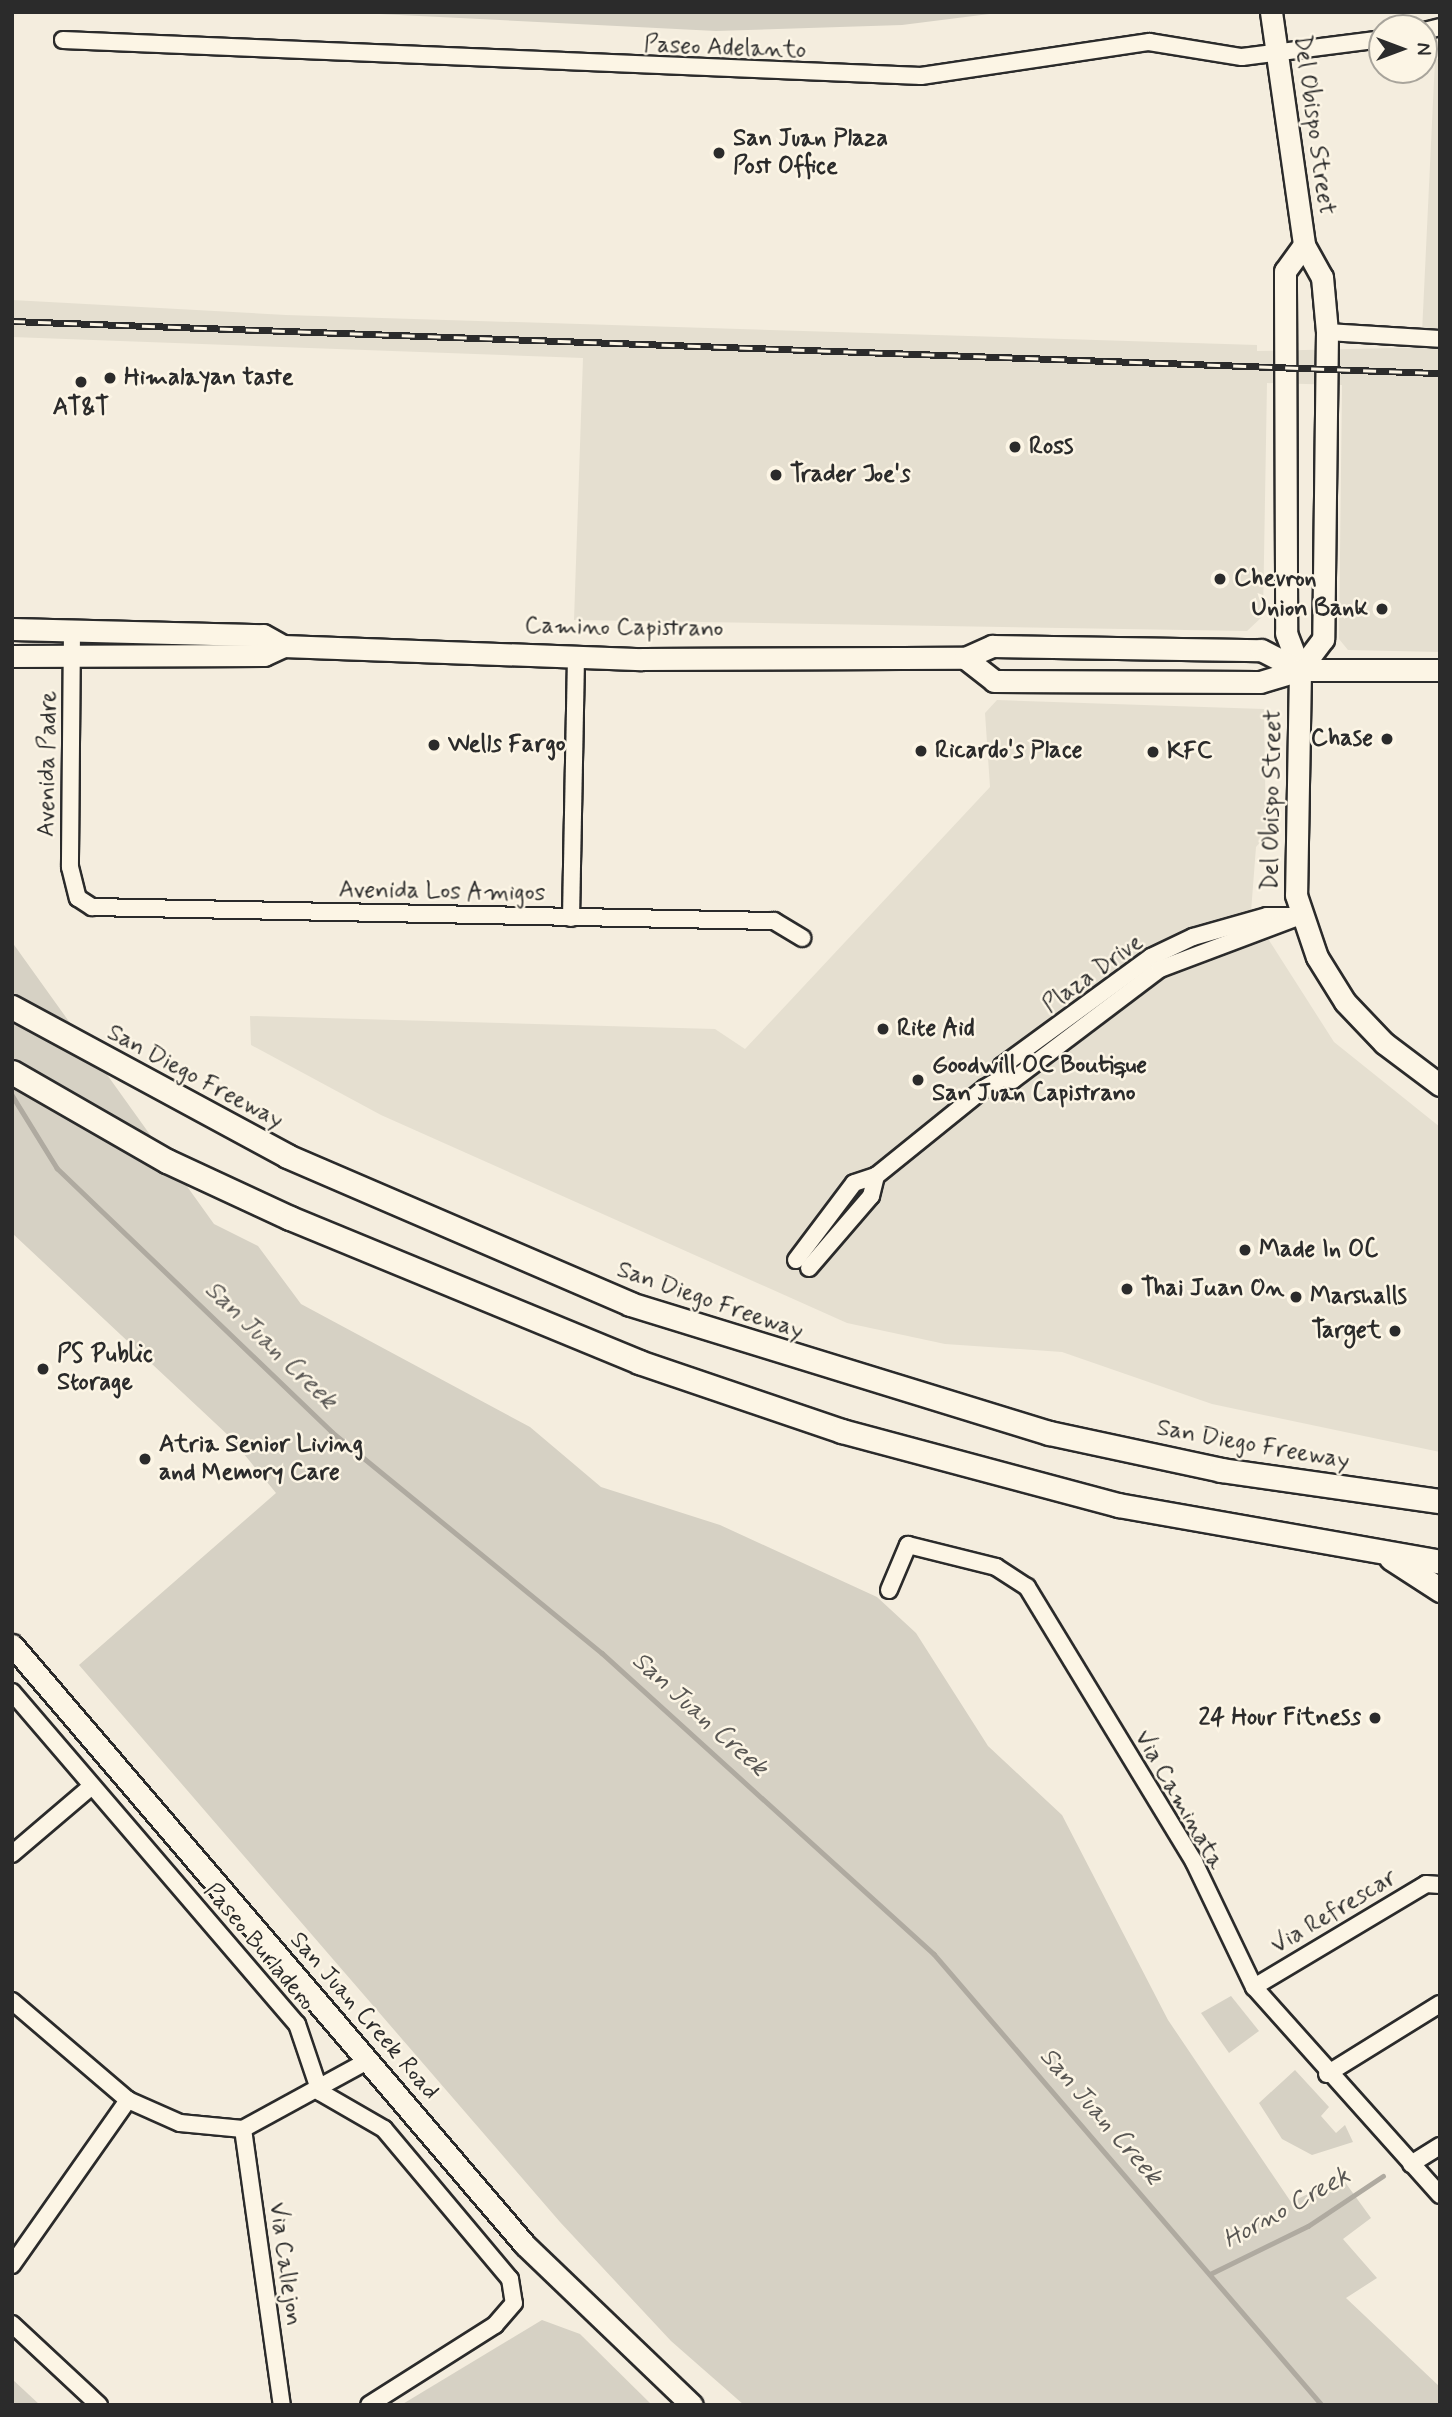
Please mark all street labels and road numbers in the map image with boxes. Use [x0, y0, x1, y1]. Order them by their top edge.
street label: Paseo Adelanto [643, 31, 807, 65]
street label: Del Obispo Street [1287, 35, 1341, 215]
street label: Camino Capistrano [524, 612, 724, 644]
street label: Avenida Padre [32, 690, 64, 838]
street label: Del Obispo Street [1256, 711, 1288, 889]
street label: Avenida Los Amigos [342, 876, 542, 908]
street label: Plaza Drive [1038, 928, 1148, 1020]
street label: San Diego Freeway [103, 1019, 287, 1135]
street label: San Diego Freeway [614, 1256, 806, 1346]
street label: San Diego Freeway [1155, 1414, 1351, 1476]
street label: Via Caminata [1128, 1726, 1230, 1874]
street label: Via Refrescar [1265, 1862, 1403, 1962]
street label: Paseo Burladero [197, 1877, 321, 2017]
street label: San Juan Creek Road [282, 1925, 446, 2107]
street label: Via Callejon [262, 2202, 308, 2326]

